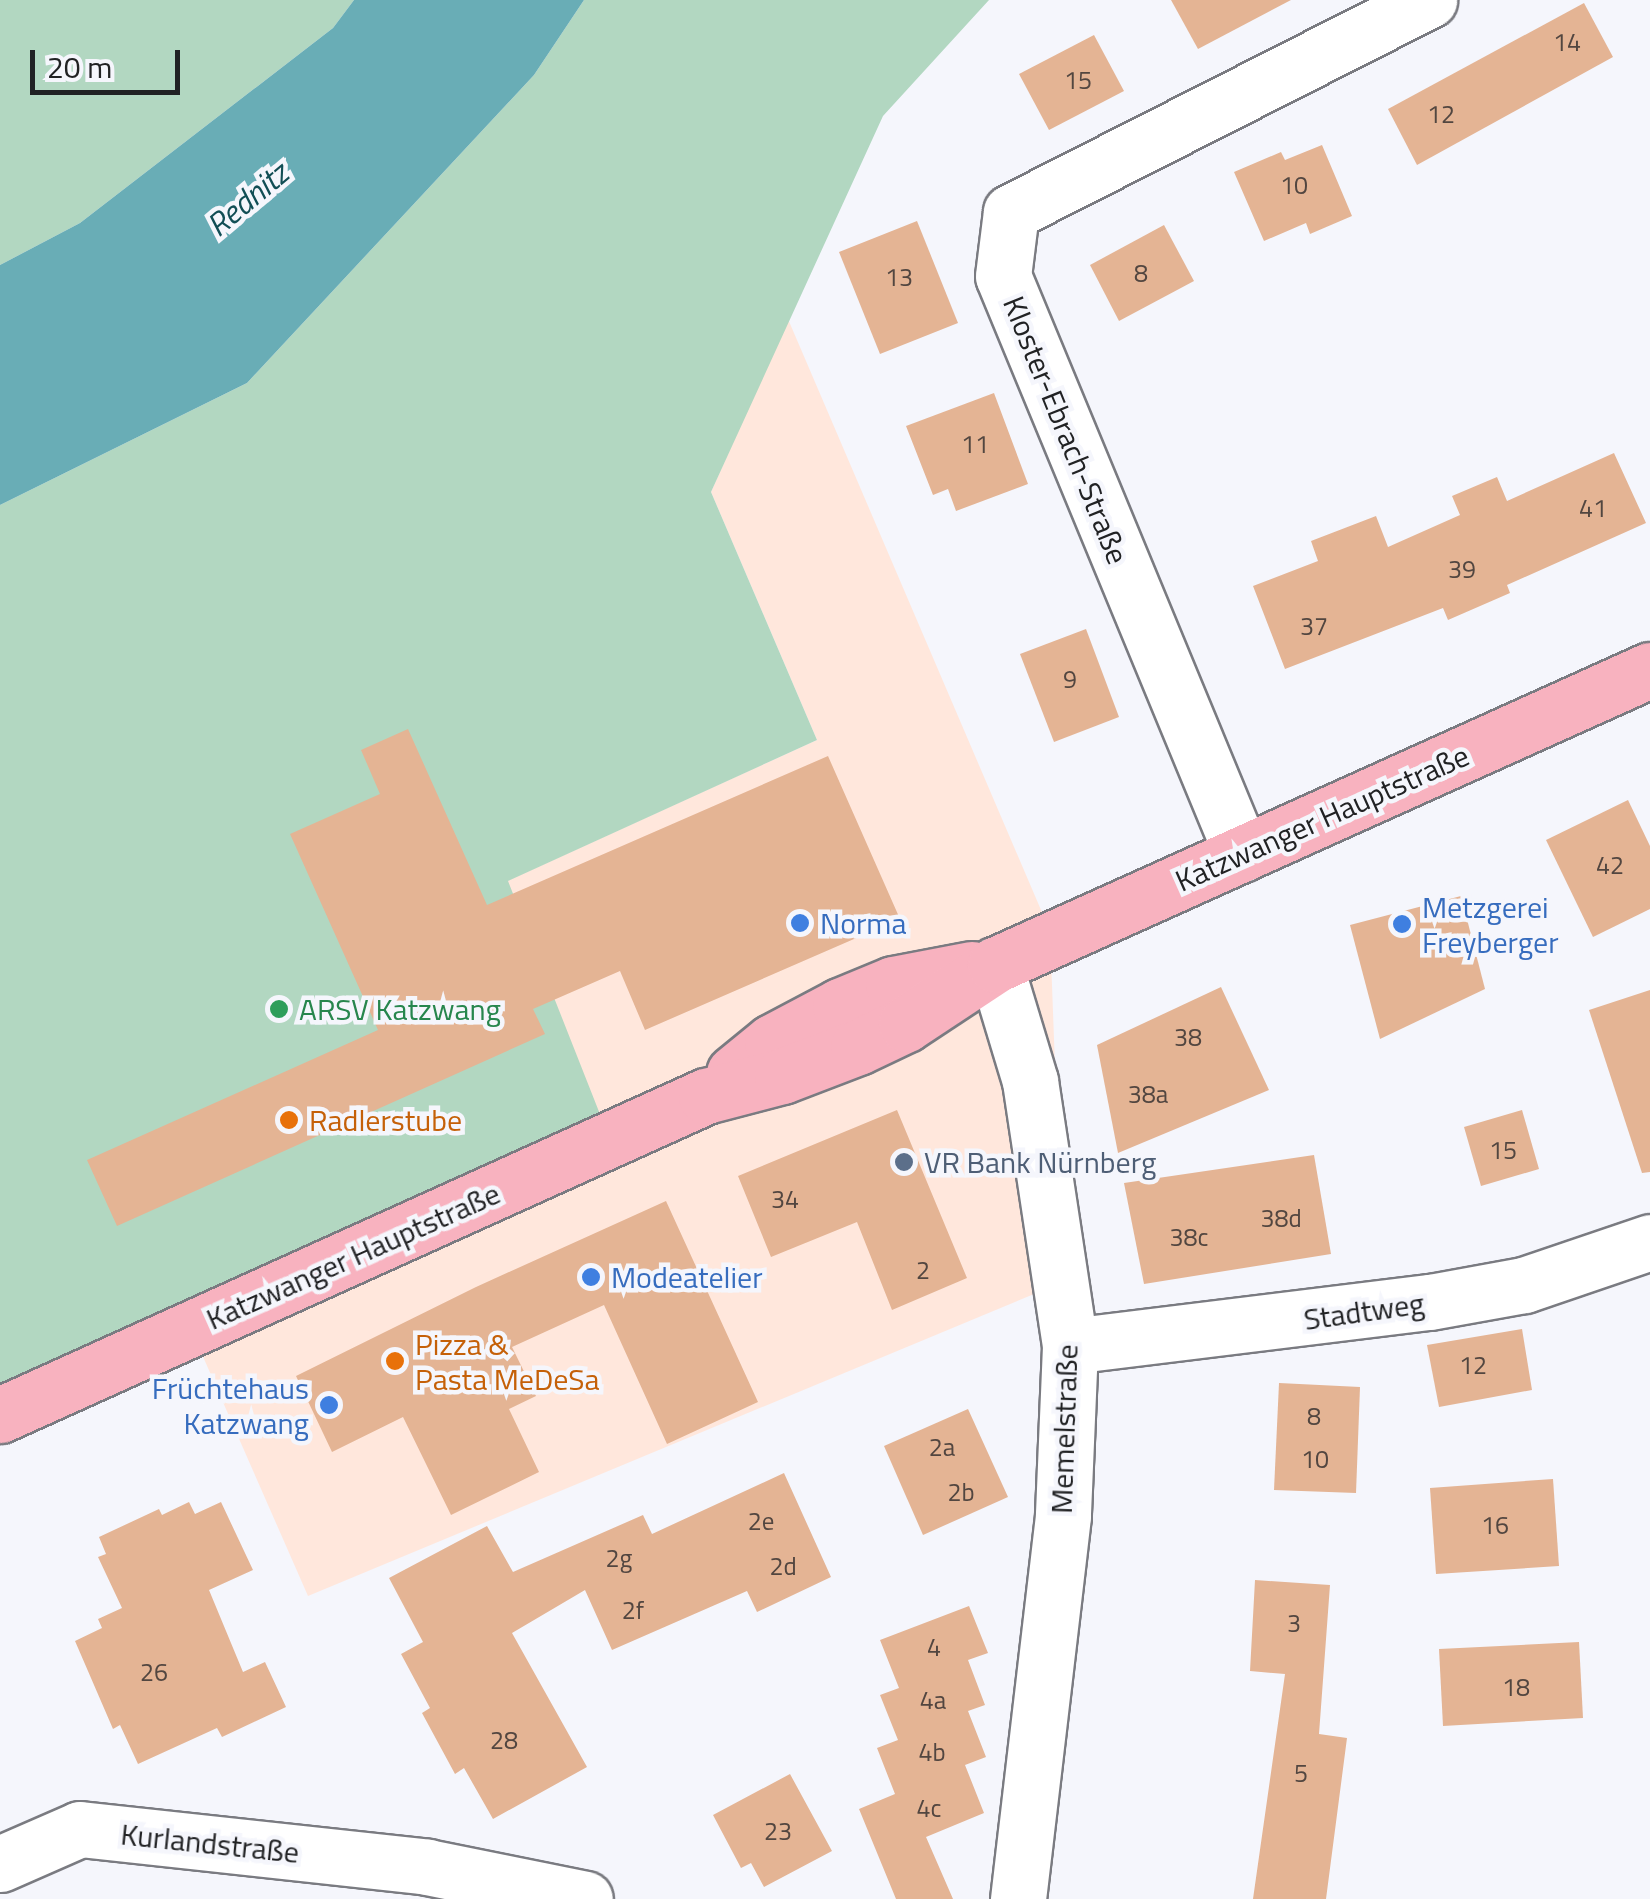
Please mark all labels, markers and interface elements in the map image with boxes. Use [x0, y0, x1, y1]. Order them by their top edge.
house number: 14 [1553, 27, 1581, 57]
scale bar [35, 30, 185, 92]
text: 20 m [47, 44, 112, 90]
house number: 15 [1064, 65, 1092, 95]
house number: 12 [1427, 99, 1455, 129]
water label: Rednitz [198, 154, 296, 244]
house number: 10 [1280, 170, 1308, 200]
house number: 8 [1134, 258, 1148, 288]
house number: 13 [885, 262, 913, 292]
street label: Kloster-Ebrach-Straße [996, 291, 1136, 569]
house number: 11 [961, 429, 989, 459]
house number: 41 [1579, 493, 1607, 523]
house number: 39 [1448, 554, 1476, 584]
house number: 37 [1300, 611, 1328, 641]
house number: 9 [1063, 664, 1077, 694]
street label: Katzwanger Hauptstraße [1170, 737, 1474, 899]
house number: 42 [1596, 850, 1624, 880]
place label: Metzgerei Freyberger [1422, 889, 1559, 960]
place label: Norma [820, 905, 906, 941]
marker: Norma [789, 912, 811, 934]
marker: Metzgerei Freyberger [1391, 913, 1413, 935]
place label: ARSV Katzwang [299, 991, 501, 1027]
marker: ARSV Katzwang [268, 998, 290, 1020]
house number: 38 [1174, 1022, 1202, 1052]
house number: 38a [1128, 1079, 1168, 1109]
place label: Radlerstube [309, 1102, 462, 1138]
marker: Radlerstube [278, 1109, 300, 1131]
house number: 15 [1489, 1135, 1517, 1165]
place label: VR Bank Nürnberg [924, 1144, 1156, 1180]
marker: VR Bank Nürnberg [893, 1151, 915, 1173]
street label: Katzwanger Hauptstraße [201, 1175, 505, 1337]
house number: 34 [771, 1184, 799, 1214]
house number: 38d [1260, 1203, 1302, 1233]
house number: 38c [1170, 1222, 1208, 1252]
house number: 2 [916, 1255, 930, 1285]
place label: Modeatelier [611, 1259, 763, 1295]
marker: Modeatelier [580, 1266, 602, 1288]
street label: Stadtweg [1301, 1285, 1427, 1337]
place label: Pizza & Pasta MeDeSa [415, 1326, 600, 1396]
street label: Memelstraße [1043, 1344, 1085, 1514]
marker: Pizza & Pasta MeDeSa [384, 1350, 406, 1372]
house number: 12 [1459, 1350, 1487, 1380]
place label: Früchtehaus Katzwang [152, 1370, 309, 1440]
marker: Früchtehaus Katzwang [318, 1394, 340, 1416]
house number: 8 [1307, 1401, 1321, 1431]
house number: 2a [929, 1432, 955, 1462]
house number: 10 [1301, 1444, 1329, 1474]
house number: 2b [947, 1477, 975, 1507]
house number: 2e [748, 1506, 774, 1536]
house number: 16 [1481, 1510, 1509, 1540]
house number: 2g [606, 1543, 632, 1573]
house number: 2d [769, 1551, 797, 1581]
house number: 2f [622, 1595, 644, 1625]
house number: 3 [1287, 1608, 1301, 1638]
house number: 4 [927, 1632, 941, 1662]
house number: 26 [140, 1657, 168, 1687]
house number: 18 [1502, 1672, 1530, 1702]
house number: 4a [920, 1685, 946, 1715]
house number: 28 [490, 1725, 518, 1755]
house number: 4b [918, 1737, 946, 1767]
house number: 5 [1294, 1758, 1308, 1788]
house number: 4c [917, 1793, 941, 1823]
street label: Kurlandstraße [119, 1816, 301, 1870]
house number: 23 [764, 1816, 792, 1846]

